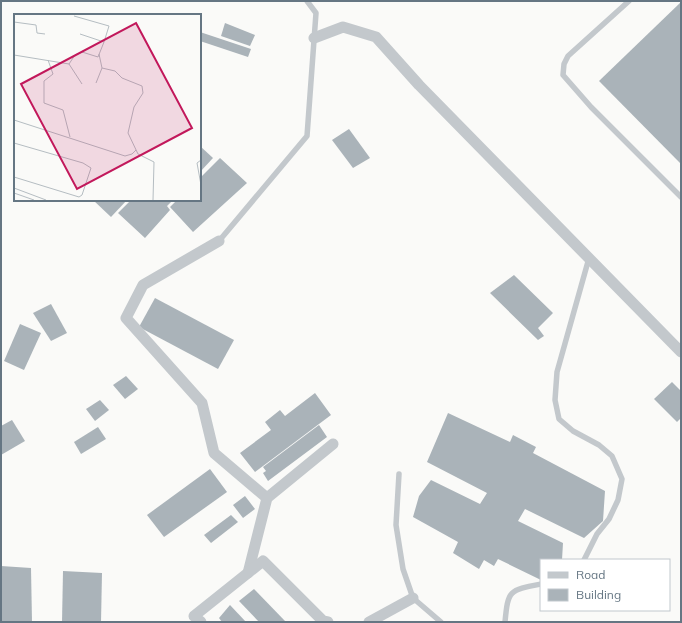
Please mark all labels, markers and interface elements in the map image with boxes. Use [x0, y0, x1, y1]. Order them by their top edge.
inset map [14, 14, 201, 201]
legend [540, 559, 670, 611]
text: Road [576, 567, 605, 582]
text: Building [576, 587, 621, 602]

